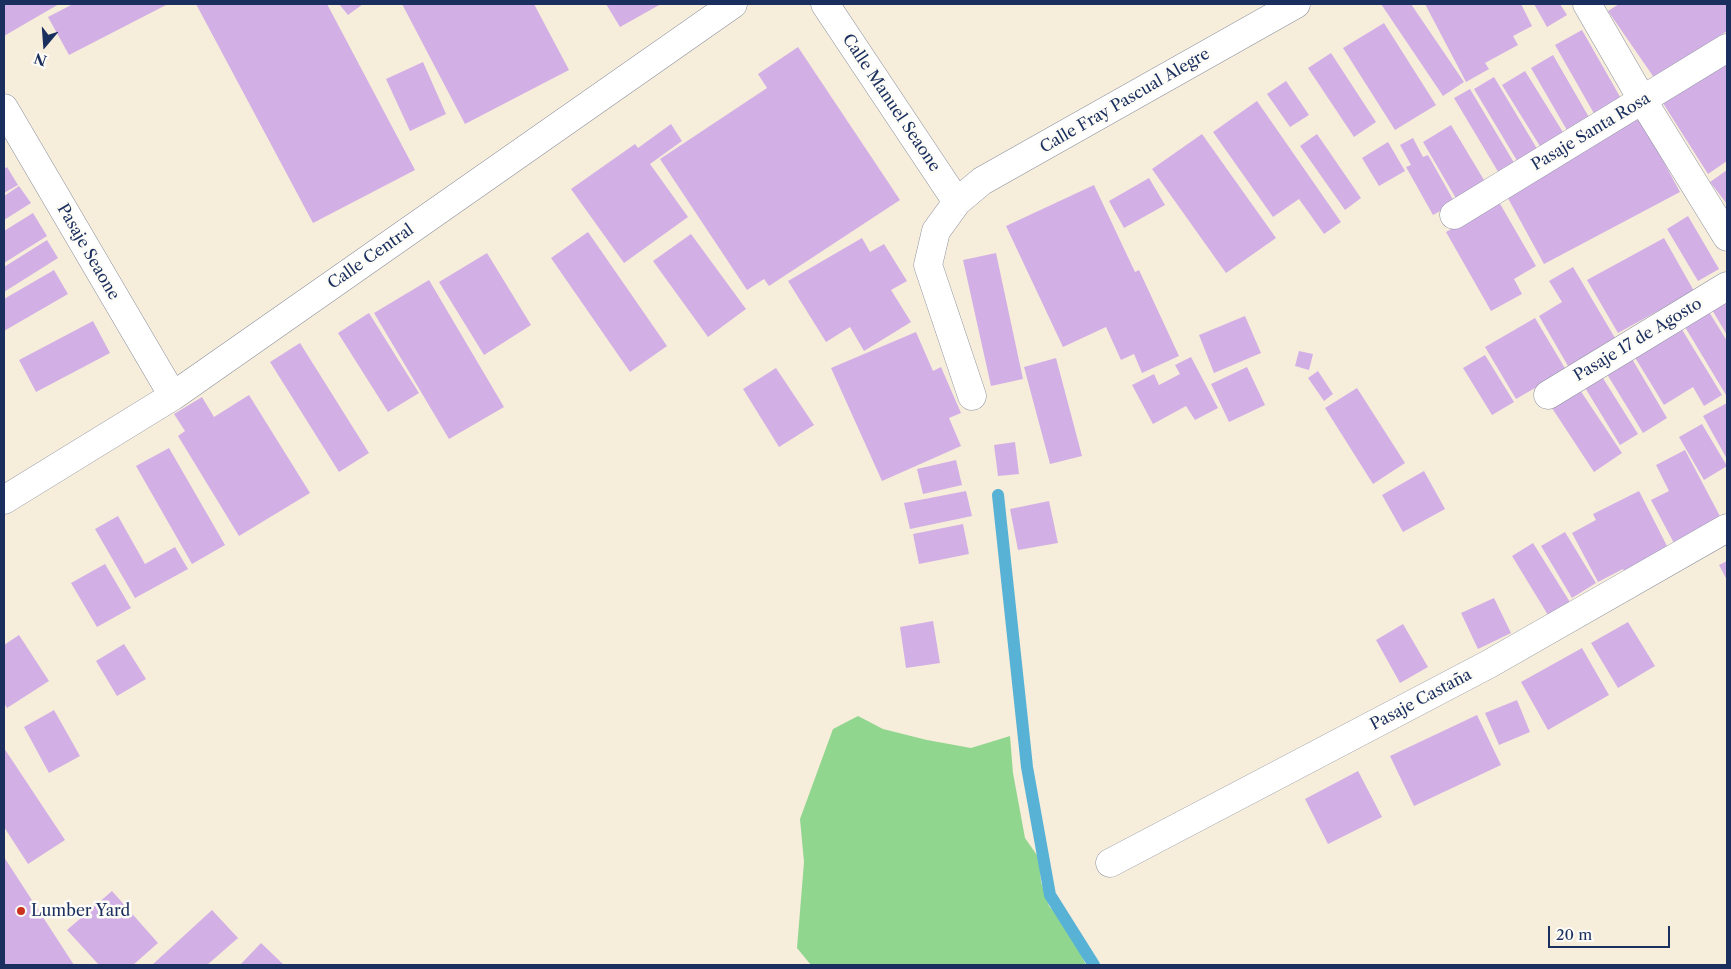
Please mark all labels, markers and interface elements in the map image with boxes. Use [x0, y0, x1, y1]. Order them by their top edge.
north arrow [20, 20, 70, 70]
street label: Calle Manuel Seaone [838, 31, 944, 175]
street label: Calle Fray Pascual Alegre [1037, 45, 1213, 157]
text: N [32, 49, 49, 70]
street label: Pasaje Santa Rosa [1528, 89, 1654, 175]
street label: Pasaje Seaone [53, 201, 123, 303]
street label: Calle Central [324, 220, 418, 294]
street label: Pasaje 17 de Agosto [1570, 294, 1706, 386]
street label: Pasaje Castaña [1367, 665, 1475, 735]
place label: Lumber Yard [31, 901, 130, 921]
marker: Lumber Yard [15, 905, 27, 917]
scale bar [1551, 916, 1674, 948]
text: 20 m [1556, 925, 1592, 944]

